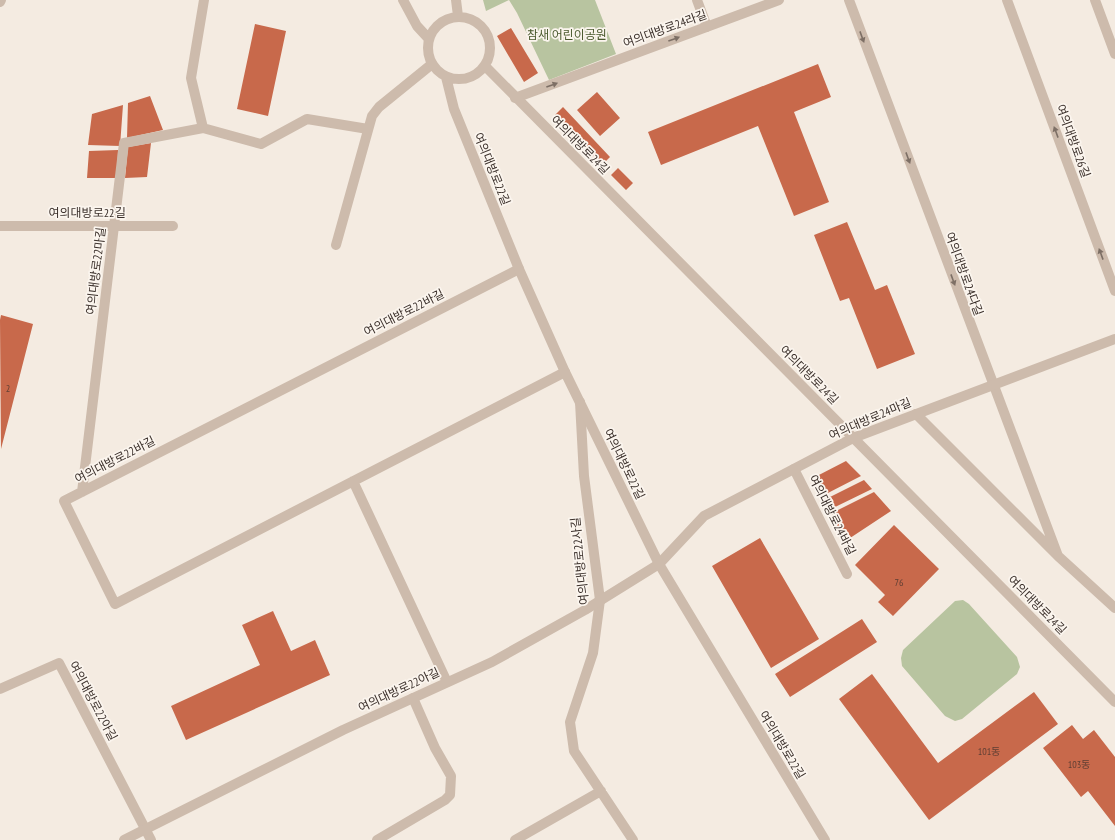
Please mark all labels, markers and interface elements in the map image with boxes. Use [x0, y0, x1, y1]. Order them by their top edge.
street label: 여의대방로24라길 [621, 6, 709, 51]
park label: 참새 어린이공원 [527, 27, 607, 42]
one-way arrow [860, 31, 866, 43]
one-way arrow [668, 36, 680, 42]
one-way arrow [546, 81, 558, 87]
street label: 여의대방로26길 [1053, 102, 1094, 180]
street label: 여의대방로24길 [548, 112, 613, 177]
one-way arrow [1053, 126, 1059, 138]
street label: 여의대방로22길 [471, 130, 514, 207]
one-way arrow [905, 153, 911, 165]
street label: 여의대방로22길 [48, 205, 126, 220]
street label: 여의대방로22마길 [83, 226, 108, 316]
street label: 여의대방로24다길 [942, 230, 987, 318]
one-way arrow [1098, 248, 1104, 260]
one-way arrow [950, 275, 956, 287]
street label: 여의대방로22바길 [361, 286, 446, 339]
street label: 여의대방로24길 [777, 342, 842, 407]
house number: 2 [6, 382, 10, 395]
street label: 여의대방로24마길 [826, 394, 913, 443]
street label: 여의대방로22길 [601, 426, 648, 502]
street label: 여의대방로22바길 [72, 433, 157, 486]
street label: 여의대방로24바길 [806, 472, 859, 557]
street label: 여의대방로22사길 [567, 516, 592, 606]
street label: 여의대방로24길 [1005, 572, 1070, 637]
house number: 76 [895, 576, 904, 589]
street label: 여의대방로22아길 [66, 658, 121, 743]
street label: 여의대방로22아길 [356, 664, 442, 715]
street label: 여의대방로22길 [756, 708, 809, 782]
house number: 101동 [978, 745, 1000, 758]
house number: 103동 [1068, 758, 1090, 771]

